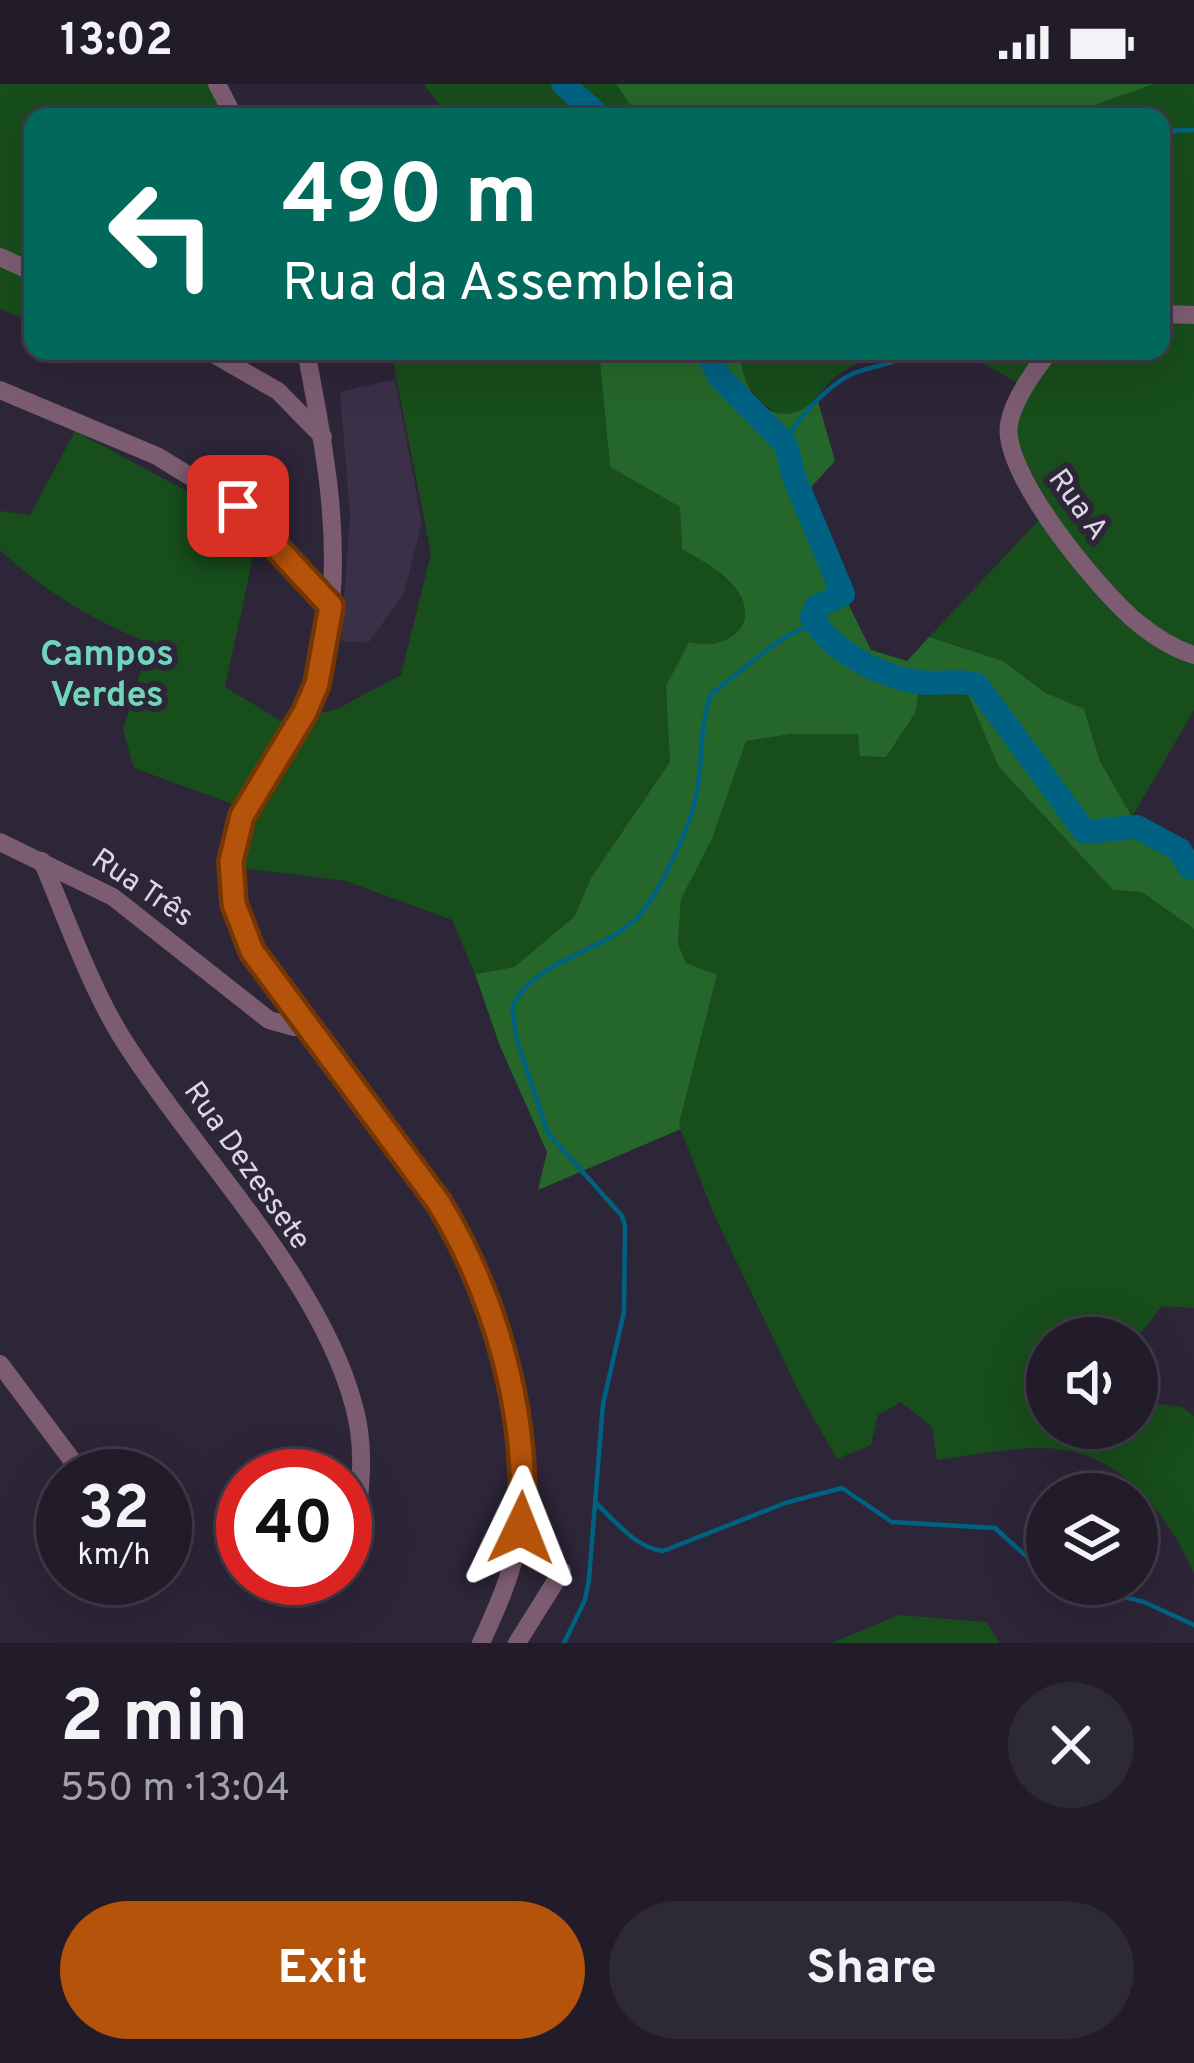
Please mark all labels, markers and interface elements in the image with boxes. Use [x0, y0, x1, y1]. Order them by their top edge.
text: 13:02 [60, 14, 173, 71]
text: 490 m [282, 147, 538, 253]
icon: left [84, 156, 240, 312]
text: Rua da Assembleia [282, 251, 736, 320]
pin [187, 455, 289, 557]
street label: Rua A [1039, 463, 1115, 548]
icon: arrive [205, 473, 271, 539]
district label: Campos Verdes [40, 633, 174, 720]
street label: Rua Três [84, 842, 200, 937]
street label: Rua Dezessete [174, 1075, 318, 1258]
map controls [1026, 1317, 1158, 1605]
button: sound [1026, 1317, 1158, 1449]
speed limit sign: 40 [216, 1449, 372, 1605]
position arrow [458, 1465, 584, 1591]
button: layers [1026, 1473, 1158, 1605]
text: 32 [78, 1474, 150, 1550]
text: km/h [78, 1538, 150, 1575]
text: 2 min [60, 1675, 248, 1767]
button: close [1008, 1682, 1134, 1808]
text: 550 m · 13:04 [60, 1766, 290, 1815]
button: Exit [60, 1901, 585, 2039]
button: Share [609, 1901, 1134, 2039]

